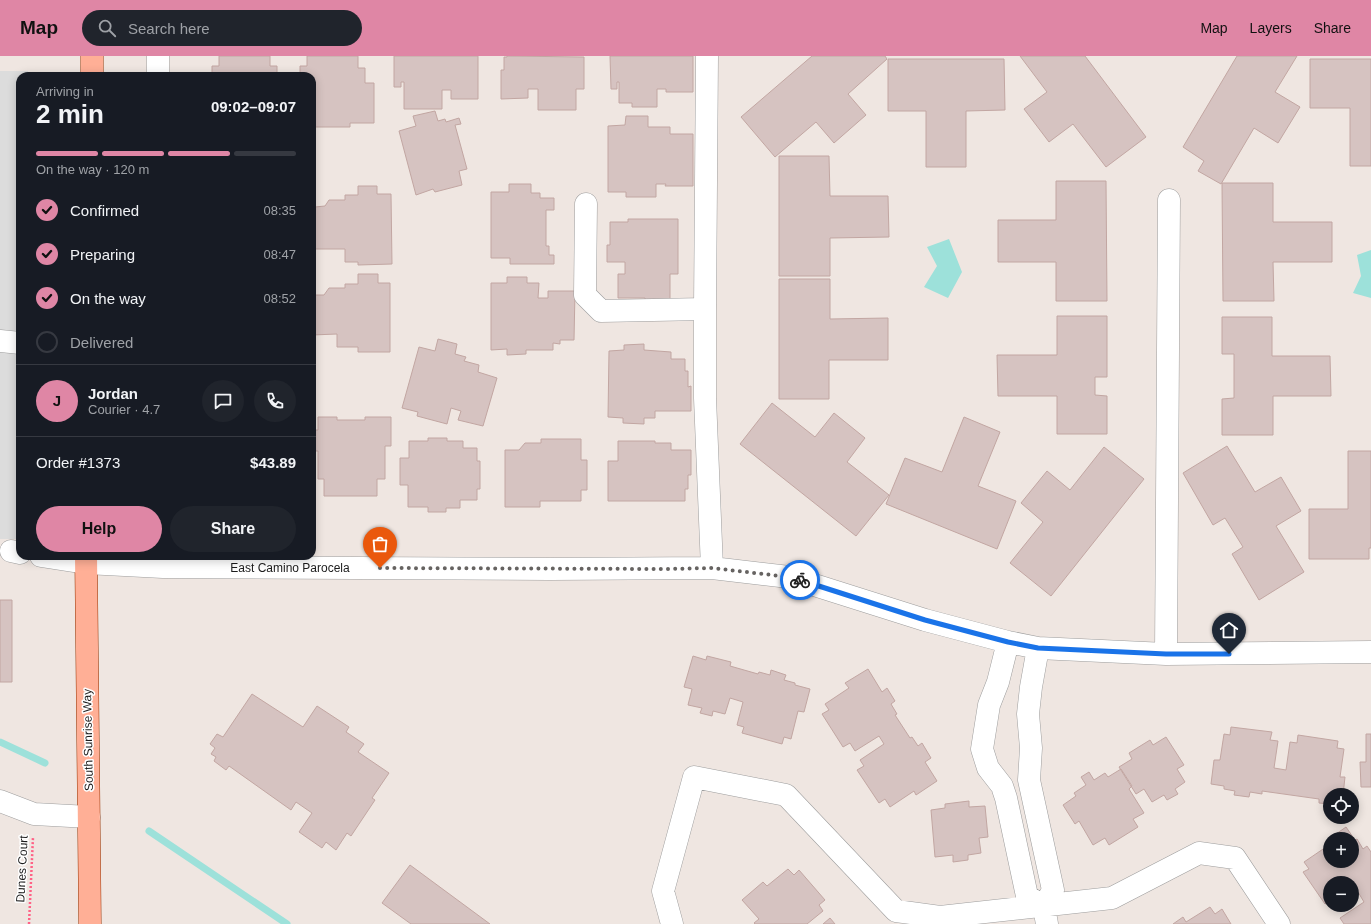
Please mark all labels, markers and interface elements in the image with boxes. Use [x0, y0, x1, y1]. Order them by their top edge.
search box [82, 10, 362, 46]
text: Map [20, 17, 58, 38]
icon: search [96, 17, 118, 39]
text: Search here [128, 20, 210, 37]
text: Map [1200, 20, 1228, 36]
text: Layers [1250, 20, 1292, 36]
text: Share [1314, 20, 1351, 36]
text: Arriving in [36, 84, 94, 99]
text: 09:02–09:07 [211, 98, 296, 115]
text: 2 min [36, 99, 104, 129]
text: On the way · 120 m [36, 162, 149, 177]
icon: check [36, 199, 58, 221]
text: Confirmed [70, 202, 139, 219]
text: 08:35 [263, 203, 296, 218]
icon: check [36, 243, 58, 265]
text: Preparing [70, 246, 135, 263]
text: 08:47 [263, 247, 296, 262]
icon: check [36, 287, 58, 309]
text: On the way [70, 290, 146, 307]
text: 08:52 [263, 291, 296, 306]
text: Delivered [70, 334, 133, 351]
button: chat [202, 380, 244, 422]
button: phone [254, 380, 296, 422]
text: Jordan [88, 385, 138, 402]
text: J [53, 392, 61, 409]
text: Courier · 4.7 [88, 402, 160, 417]
text: Order #1373 [36, 454, 120, 471]
text: $43.89 [250, 454, 296, 471]
button: Help [36, 506, 162, 552]
button: Share [170, 506, 296, 552]
pin [363, 527, 397, 568]
icon: bag [369, 533, 391, 555]
courier [780, 560, 820, 600]
street label: East Camino Parocela [230, 561, 350, 575]
icon: bike [789, 569, 811, 591]
pin [1212, 613, 1246, 654]
icon: home [1218, 619, 1240, 641]
street label: South Sunrise Way [80, 689, 96, 791]
map controls [1323, 788, 1359, 912]
button: locate [1323, 788, 1359, 824]
button: + [1323, 832, 1359, 868]
street label: Dunes Court [13, 834, 31, 903]
button: − [1323, 876, 1359, 912]

